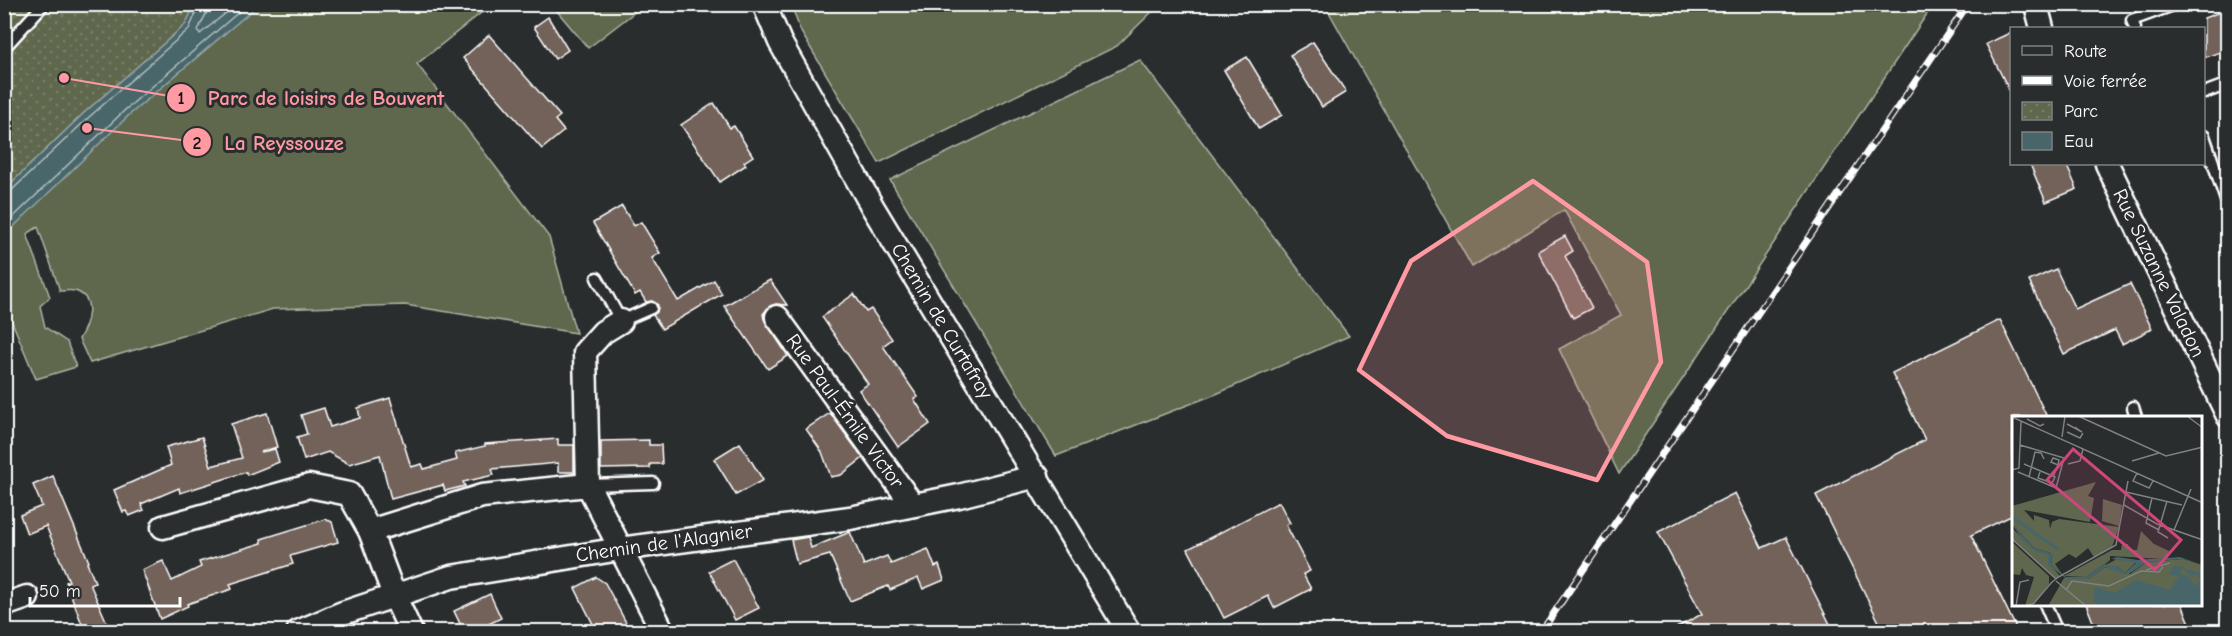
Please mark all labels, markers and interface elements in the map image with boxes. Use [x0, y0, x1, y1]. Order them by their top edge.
legend [2010, 27, 2205, 165]
text: Route [2064, 41, 2107, 62]
text: Voie ferrée [2064, 71, 2147, 92]
callout: Parc de loisirs de Bouvent [166, 78, 456, 117]
text: Parc de loisirs de Bouvent [208, 86, 445, 110]
text: 1 [177, 88, 185, 109]
text: Parc [2064, 101, 2098, 122]
callout: La Reyssouze [182, 123, 356, 162]
text: La Reyssouze [224, 131, 344, 155]
text: Eau [2064, 131, 2093, 152]
text: 2 [193, 133, 202, 154]
street label: Rue Suzanne Valadon [2108, 185, 2210, 361]
street label: Chemin de Curtafray [886, 239, 998, 403]
street label: Rue Paul-Émile Victor [781, 329, 909, 493]
inset map [2012, 416, 2202, 606]
street label: Chemin de l'Alagnier [574, 519, 754, 567]
scale bar [30, 570, 180, 608]
text: 50 m [39, 581, 81, 602]

